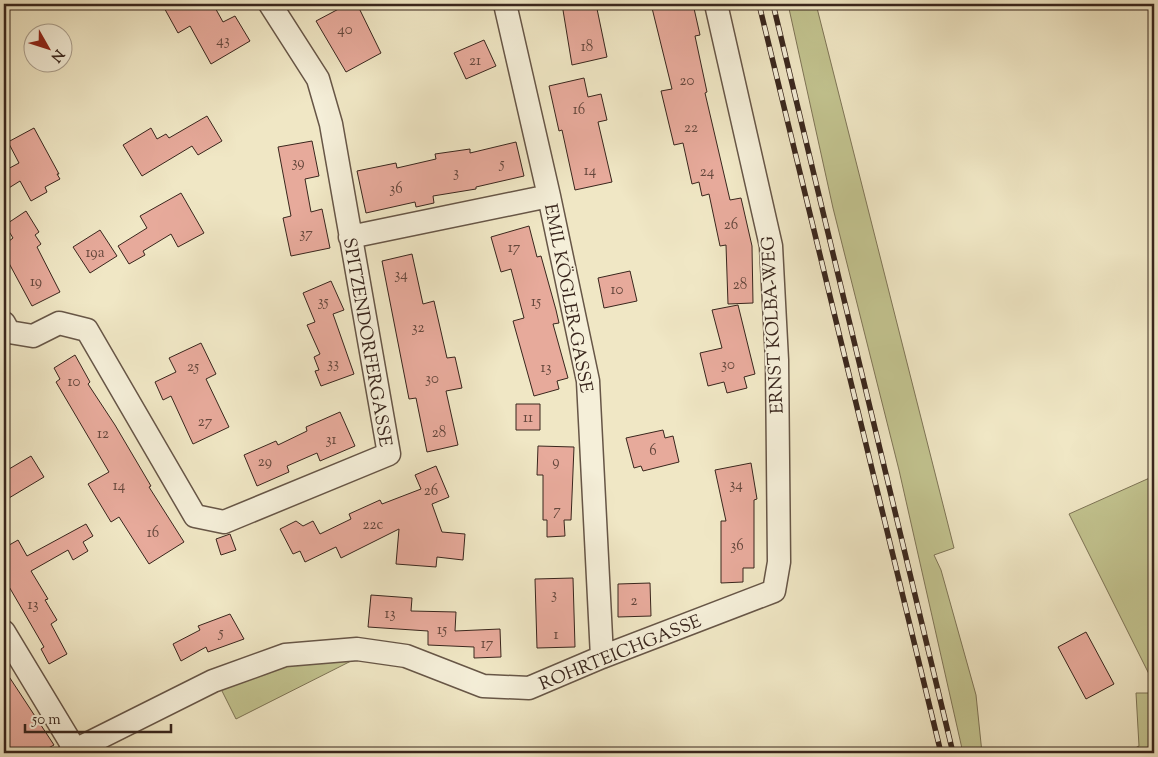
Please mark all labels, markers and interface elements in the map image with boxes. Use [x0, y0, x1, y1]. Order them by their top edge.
house number: 40 [337, 20, 353, 41]
north arrow [22, 22, 72, 72]
house number: 43 [216, 31, 230, 52]
house number: 18 [581, 37, 593, 58]
text: N [45, 44, 68, 66]
house number: 21 [469, 51, 481, 72]
house number: 20 [680, 71, 695, 92]
house number: 16 [573, 100, 585, 121]
house number: 22 [684, 118, 698, 139]
house number: 39 [291, 153, 305, 174]
house number: 5 [498, 154, 505, 175]
house number: 14 [584, 161, 597, 182]
house number: 24 [700, 162, 715, 183]
house number: 3 [453, 163, 459, 184]
house number: 36 [389, 179, 403, 200]
street label: EMIL KÖGLER-GASSE [536, 202, 598, 395]
house number: 26 [724, 215, 738, 236]
house number: 37 [299, 224, 313, 245]
street label: ERNST KOLBA-WEG [756, 235, 792, 414]
street label: SPITZENDORFERGASSE [335, 236, 397, 449]
house number: 17 [508, 238, 521, 259]
house number: 19a [85, 243, 105, 264]
house number: 34 [394, 265, 408, 286]
house number: 19 [30, 272, 42, 293]
house number: 28 [733, 275, 747, 296]
house number: 10 [611, 280, 624, 301]
house number: 35 [317, 292, 329, 313]
house number: 15 [531, 292, 541, 313]
house number: 32 [411, 318, 425, 339]
house number: 33 [327, 354, 339, 375]
house number: 30 [721, 355, 735, 376]
house number: 25 [187, 357, 199, 378]
house number: 13 [540, 358, 552, 379]
house number: 30 [425, 369, 439, 390]
house number: 10 [68, 372, 81, 393]
house number: 11 [523, 408, 533, 429]
house number: 27 [198, 412, 213, 433]
house number: 28 [432, 423, 446, 444]
house number: 12 [97, 424, 109, 445]
house number: 31 [325, 430, 337, 451]
house number: 6 [649, 441, 657, 462]
house number: 29 [258, 452, 272, 473]
house number: 9 [552, 452, 560, 473]
house number: 34 [729, 475, 743, 496]
house number: 14 [113, 476, 126, 497]
house number: 26 [424, 481, 438, 502]
house number: 7 [553, 501, 561, 522]
house number: 22c [363, 515, 384, 536]
house number: 16 [147, 523, 159, 544]
house number: 36 [730, 536, 744, 557]
house number: 3 [551, 585, 557, 606]
house number: 2 [630, 591, 638, 612]
house number: 13 [27, 595, 39, 616]
house number: 13 [384, 604, 396, 625]
street label: ROHRTEICHGASSE [536, 609, 706, 698]
house number: 15 [437, 620, 447, 641]
house number: 5 [217, 623, 224, 644]
house number: 1 [553, 625, 559, 646]
house number: 17 [481, 634, 494, 655]
scale bar [25, 702, 171, 734]
text: 50 m [31, 710, 61, 731]

